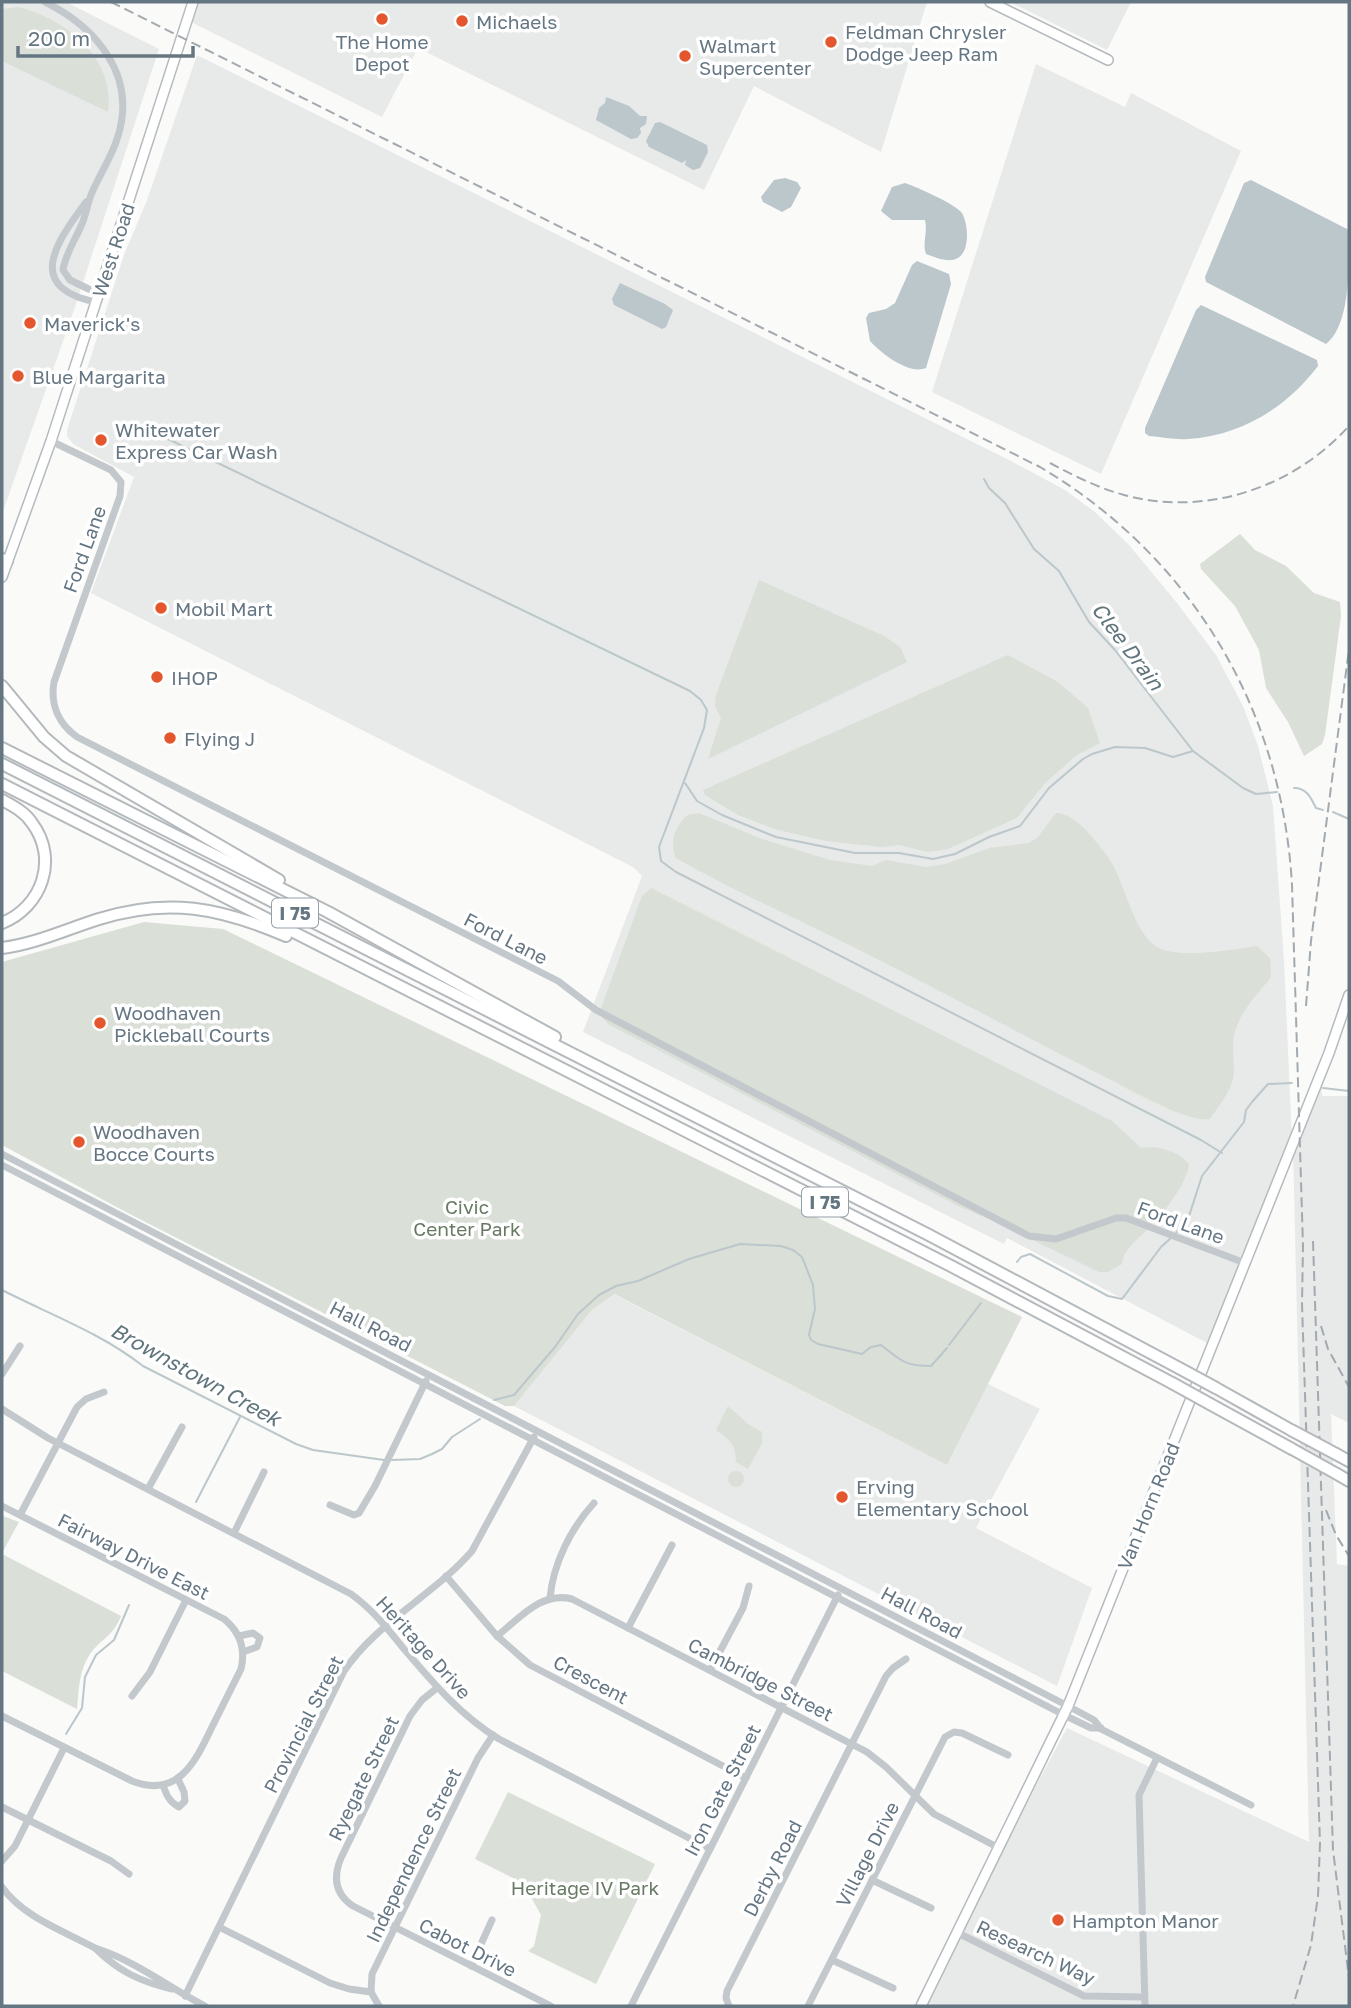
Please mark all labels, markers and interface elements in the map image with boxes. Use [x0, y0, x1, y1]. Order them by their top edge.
place label: Michaels [476, 10, 557, 33]
marker: The Home Depot [374, 11, 390, 27]
marker: Michaels [454, 13, 470, 29]
scale bar [18, 14, 192, 58]
place label: Feldman Chrysler Dodge Jeep Ram [845, 20, 1007, 65]
text: 200 m [28, 25, 90, 51]
place label: The Home Depot [336, 30, 428, 75]
place label: Walmart Supercenter [699, 34, 812, 79]
marker: Feldman Chrysler Dodge Jeep Ram [823, 34, 839, 50]
marker: Walmart Supercenter [677, 48, 693, 64]
street label: West Road [87, 200, 139, 300]
place label: Maverick's [44, 312, 140, 335]
marker: Maverick's [22, 315, 38, 331]
place label: Blue Margarita [32, 365, 166, 388]
marker: Blue Margarita [10, 368, 26, 384]
place label: Whitewater Express Car Wash [115, 418, 278, 463]
marker: Whitewater Express Car Wash [93, 432, 109, 448]
street label: Ford Lane [58, 502, 110, 596]
place label: Mobil Mart [175, 597, 273, 620]
water label: Clee Drain [1086, 597, 1170, 696]
marker: Mobil Mart [153, 600, 169, 616]
place label: IHOP [171, 666, 218, 689]
marker: IHOP [149, 669, 165, 685]
place label: Flying J [184, 727, 255, 750]
marker: Flying J [162, 730, 178, 746]
road number: I 75 [272, 898, 318, 928]
street label: Ford Lane [460, 907, 552, 969]
place label: Woodhaven Pickleball Courts [114, 1001, 270, 1046]
marker: Woodhaven Pickleball Courts [92, 1015, 108, 1031]
place label: Woodhaven Bocce Courts [93, 1120, 215, 1165]
marker: Woodhaven Bocce Courts [71, 1134, 87, 1150]
road number: I 75 [802, 1188, 848, 1217]
park label: Civic Center Park [413, 1195, 521, 1240]
street label: Ford Lane [1134, 1196, 1228, 1248]
street label: Hall Road [326, 1296, 416, 1356]
water label: Brownstown Creek [107, 1317, 287, 1432]
street label: Van Horn Road [1112, 1439, 1184, 1573]
place label: Erving Elementary School [856, 1475, 1029, 1520]
marker: Erving Elementary School [834, 1489, 850, 1505]
street label: Fairway Drive East [54, 1508, 214, 1604]
street label: Hall Road [877, 1581, 967, 1643]
street label: Heritage Drive [372, 1591, 476, 1703]
street label: Cambridge Street [684, 1632, 838, 1726]
street label: Crescent [550, 1650, 632, 1708]
street label: Provincial Street [258, 1651, 348, 1797]
street label: Ryegate Street [323, 1712, 403, 1844]
street label: Iron Gate Street [679, 1720, 765, 1860]
street label: Independence Street [361, 1764, 465, 1946]
street label: Village Drive [831, 1797, 903, 1911]
street label: Derby Road [738, 1816, 806, 1920]
park label: Heritage IV Park [511, 1876, 659, 1899]
place label: Hampton Manor [1072, 1909, 1219, 1932]
marker: Hampton Manor [1050, 1912, 1066, 1928]
street label: Cabot Drive [415, 1913, 521, 1981]
street label: Research Way [973, 1915, 1099, 1990]

